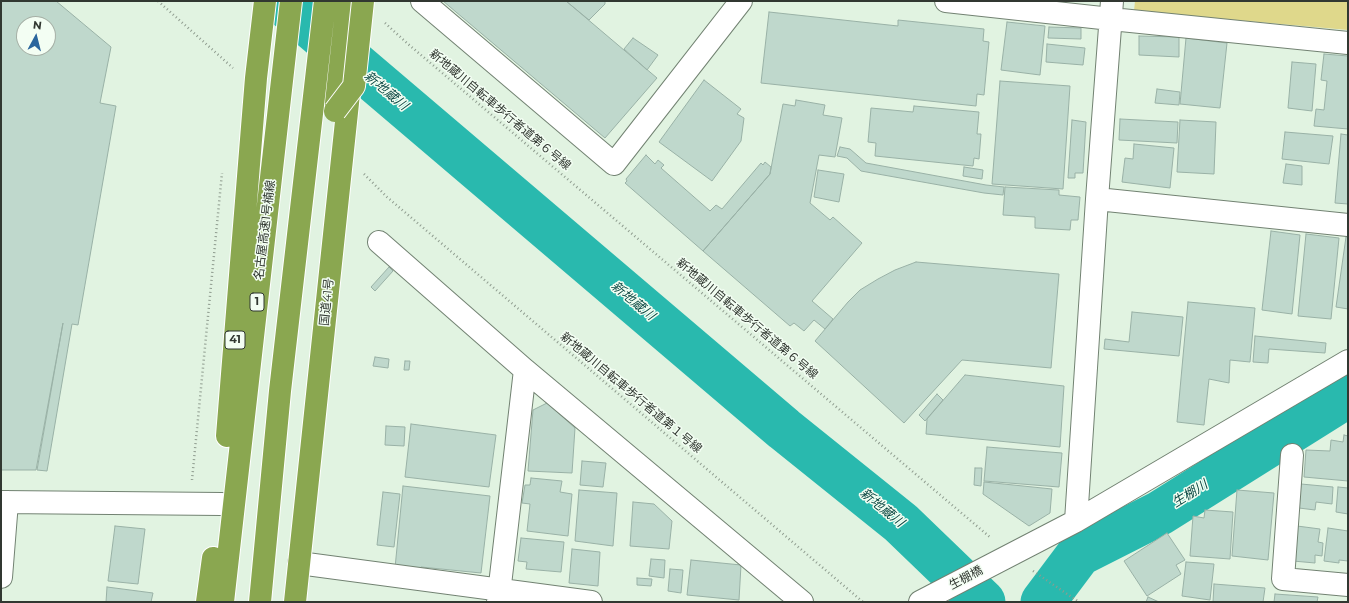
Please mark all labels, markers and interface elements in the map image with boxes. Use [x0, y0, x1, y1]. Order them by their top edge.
north arrow [16, 16, 56, 56]
text: N [32, 18, 43, 33]
street label: 新地蔵川自転車歩行者道第６号線 [426, 47, 574, 173]
water label: 新地蔵川 [361, 68, 411, 114]
street label: 名古屋高速1号楠線 [252, 179, 278, 281]
street label: 新地蔵川自転車歩行者道第６号線 [673, 256, 821, 382]
street label: 国道41号 [317, 277, 337, 327]
water label: 新地蔵川 [608, 278, 658, 324]
road number: 1 [250, 293, 264, 311]
street label: 新地蔵川自転車歩行者道第１号線 [557, 330, 705, 456]
road number: 41 [225, 331, 245, 349]
water label: 生棚川 [1169, 477, 1211, 511]
water label: 新地蔵川 [857, 486, 907, 530]
street label: 生棚橋 [947, 563, 985, 593]

